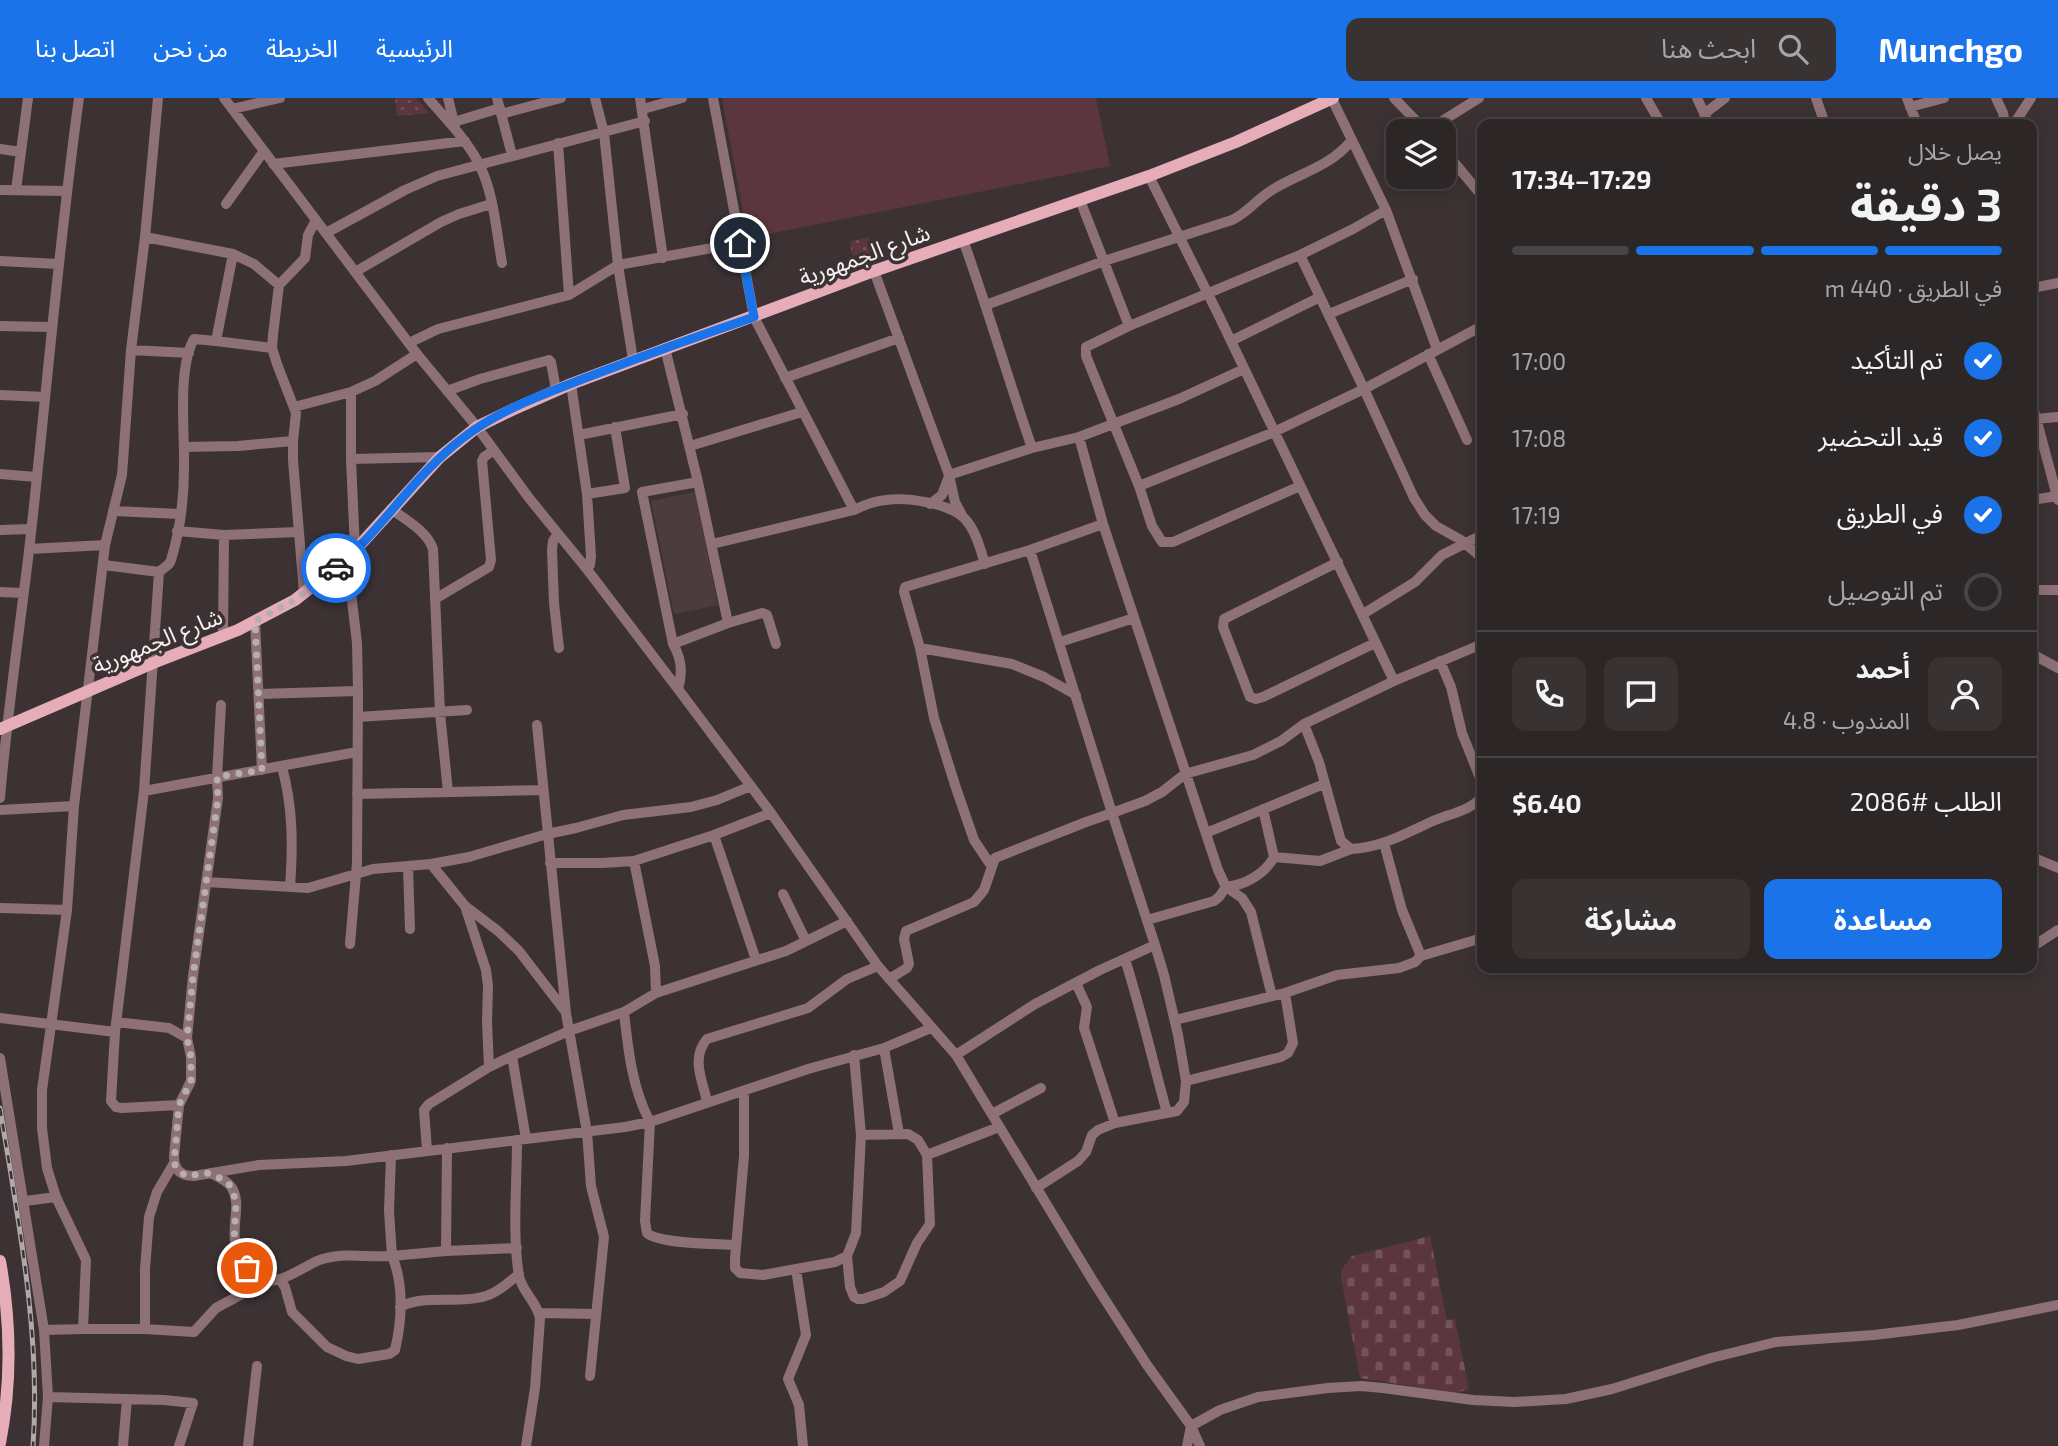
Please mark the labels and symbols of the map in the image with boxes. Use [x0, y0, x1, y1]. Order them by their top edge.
pin [710, 213, 770, 273]
street label: شارع الجمهورية [795, 217, 935, 294]
courier [301, 533, 371, 603]
street label: شارع الجمهورية [88, 601, 228, 682]
pin [217, 1238, 277, 1298]

